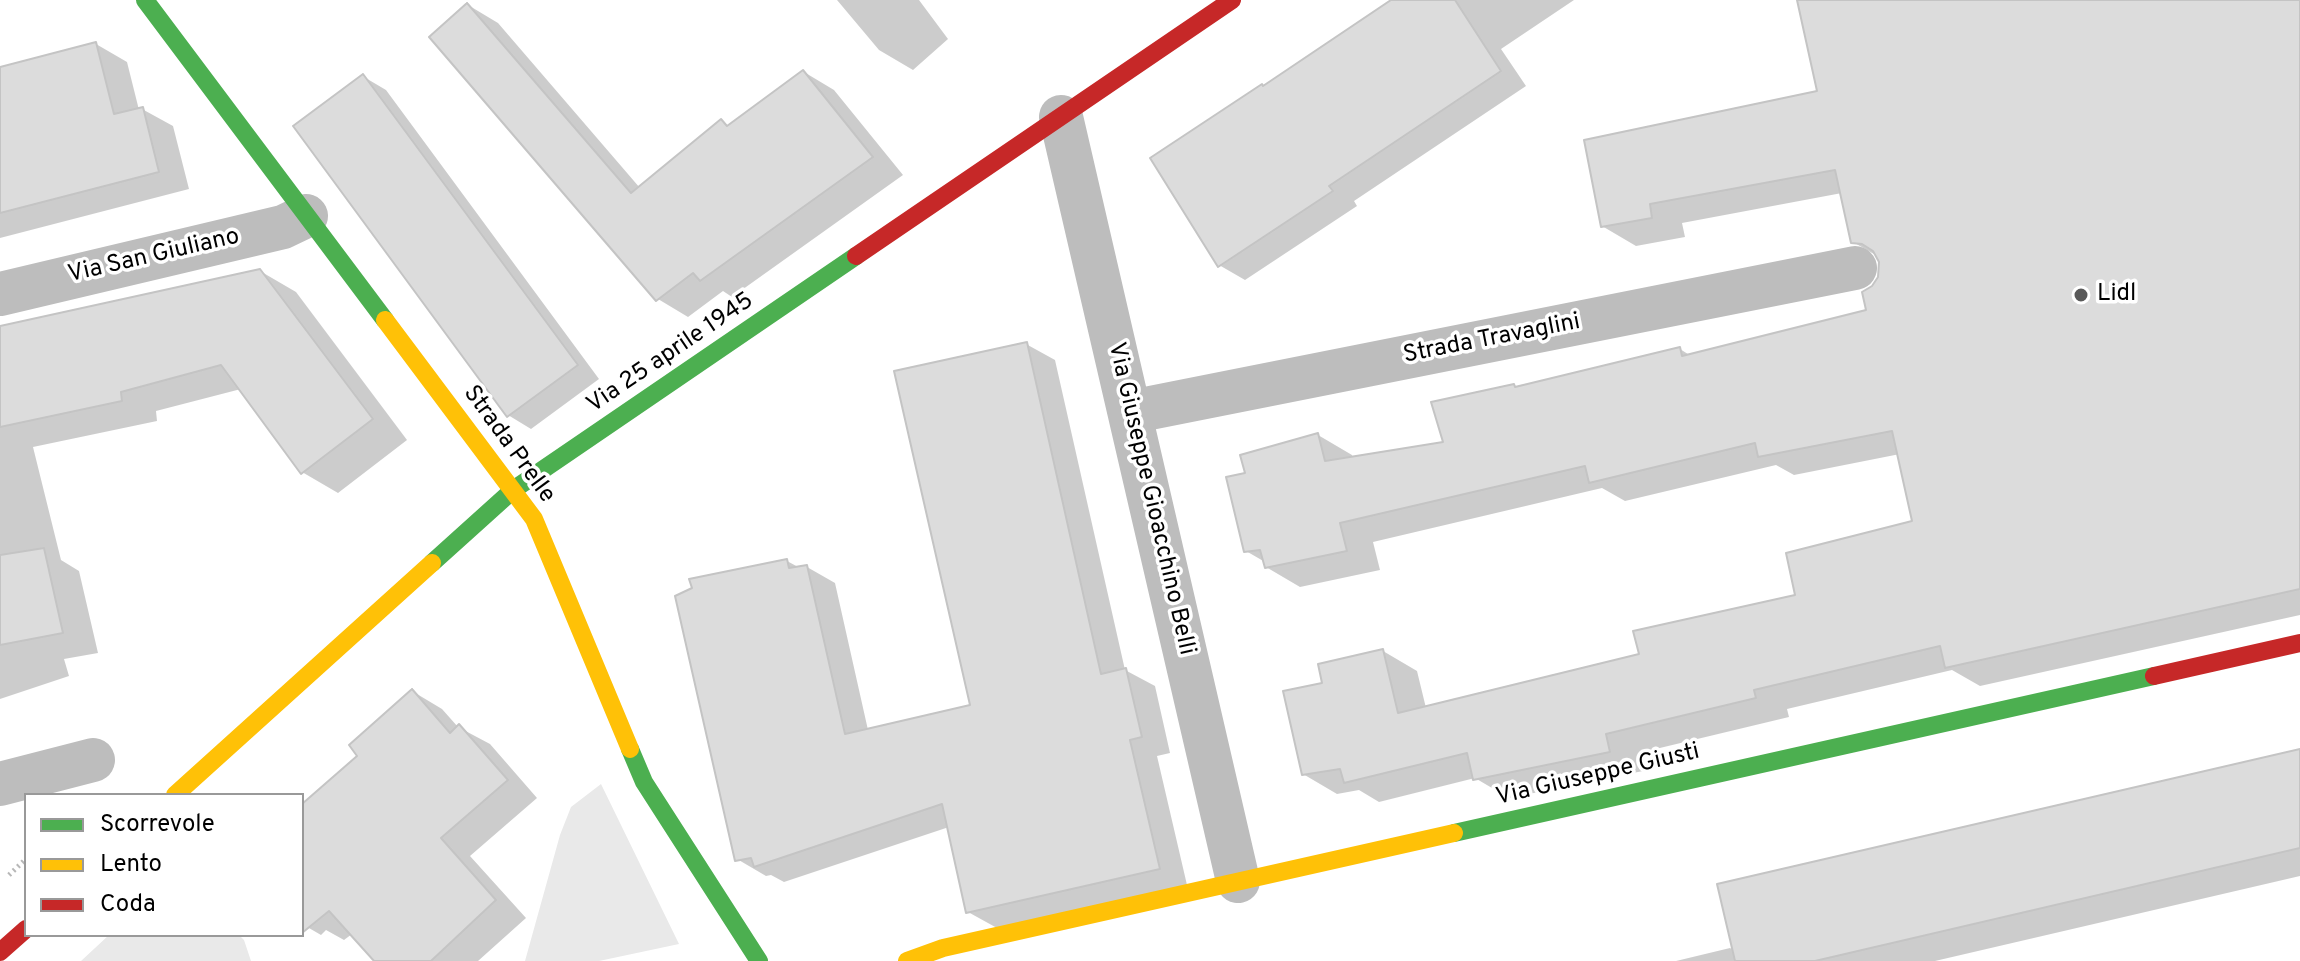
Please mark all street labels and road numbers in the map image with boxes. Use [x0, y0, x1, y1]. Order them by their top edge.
street label: Via San Giuliano [65, 223, 243, 291]
street label: Via 25 aprile 1945 [582, 288, 760, 420]
street label: Strada Travaglini [1401, 309, 1583, 371]
street label: Via Giuseppe Gioacchino Belli [1100, 340, 1200, 658]
street label: Strada Prelle [456, 381, 560, 509]
street label: Via Giuseppe Giusti [1493, 739, 1703, 813]

